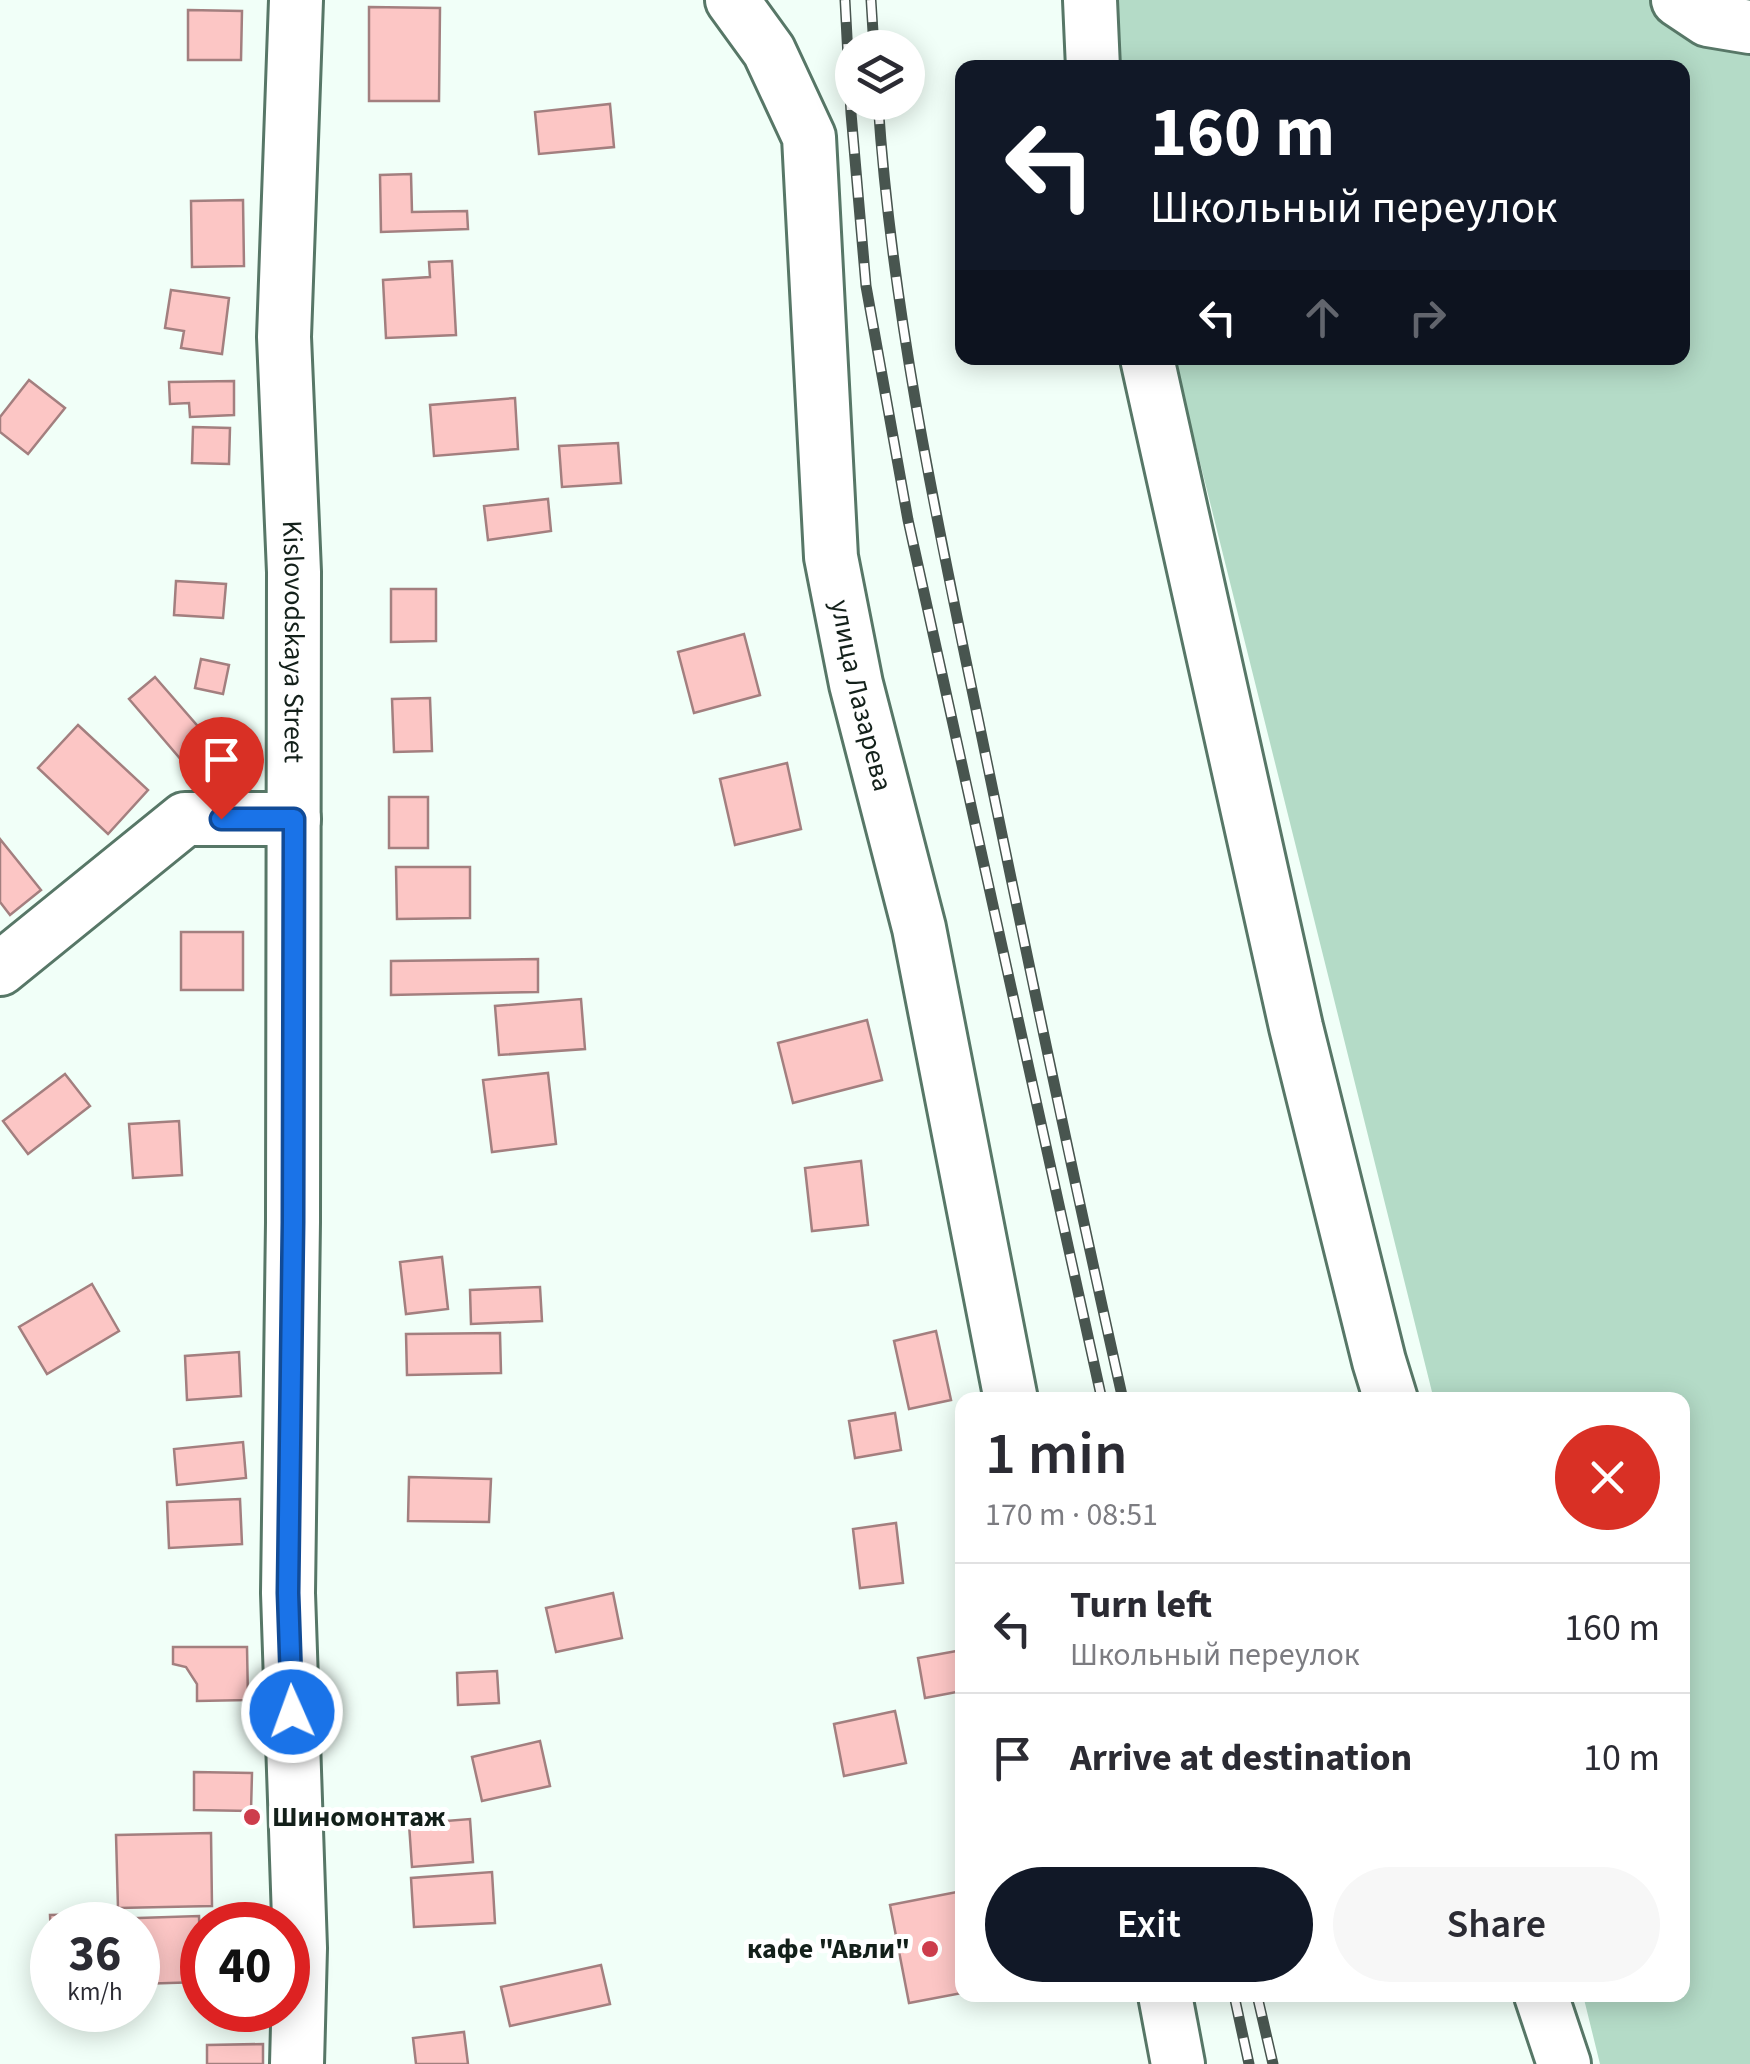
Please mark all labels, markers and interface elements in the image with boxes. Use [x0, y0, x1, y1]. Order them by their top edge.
map controls [835, 30, 925, 120]
button: layers [835, 30, 925, 120]
text: 160 m [1150, 83, 1335, 183]
icon: left [985, 100, 1115, 230]
text: Школьный переулок [1150, 176, 1557, 240]
icon: left [1190, 290, 1245, 345]
icon: ahead [1295, 290, 1350, 345]
icon: right [1400, 290, 1455, 345]
street label: Kislovodskaya Street [272, 519, 314, 763]
street label: улица Лазарева [820, 596, 903, 795]
pin [179, 717, 264, 820]
icon: arrive [194, 732, 249, 787]
text: 1 min [985, 1412, 1128, 1497]
button: close [1555, 1425, 1660, 1530]
text: 170 m · 08:51 [985, 1492, 1158, 1538]
text: Turn left [1070, 1578, 1212, 1632]
icon: left [985, 1601, 1040, 1656]
text: 160 m [1564, 1601, 1660, 1655]
text: Школьный переулок [1070, 1632, 1360, 1678]
position arrow [240, 1660, 344, 1764]
icon: arrive [985, 1731, 1040, 1786]
text: Arrive at destination [1070, 1731, 1412, 1785]
text: 10 m [1583, 1731, 1660, 1785]
place label: Шиномонтаж [272, 1797, 446, 1837]
marker: Шиномонтаж [241, 1806, 263, 1828]
button: Exit [985, 1867, 1313, 1982]
button: Share [1333, 1867, 1660, 1982]
speed limit sign: 40 [180, 1902, 310, 2032]
text: 36 [69, 1919, 121, 1990]
place label: кафе "Авли" [747, 1929, 910, 1969]
marker: кафе "Авли" [919, 1938, 941, 1960]
text: km/h [67, 1974, 123, 2010]

